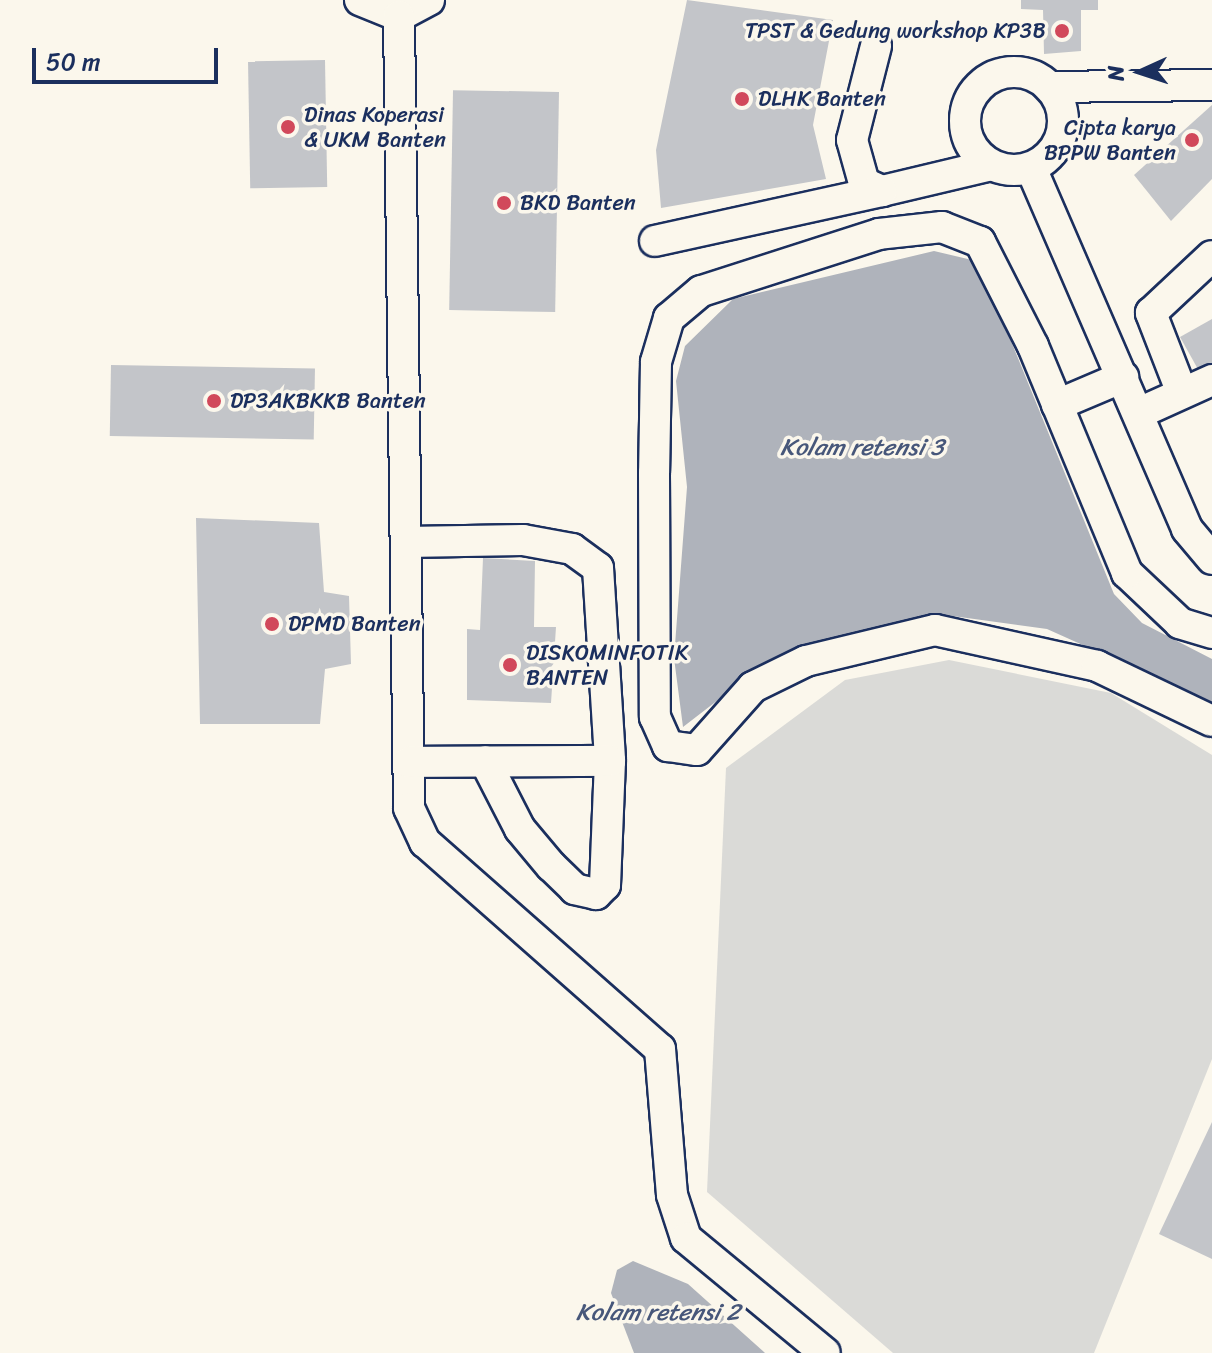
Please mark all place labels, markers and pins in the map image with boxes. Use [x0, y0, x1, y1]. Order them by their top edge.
place label: TPST & Gedung workshop KP3B [745, 18, 1046, 44]
marker: TPST & Gedung workshop KP3B [1053, 22, 1071, 40]
place label: DLHK Banten [758, 86, 886, 112]
marker: DLHK Banten [733, 90, 751, 108]
place label: Dinas Koperasi & UKM Banten [304, 101, 446, 152]
place label: Cipta karya BPPW Banten [1044, 114, 1176, 166]
marker: Dinas Koperasi & UKM Banten [279, 118, 297, 136]
marker: Cipta karya BPPW Banten [1183, 131, 1201, 149]
place label: BKD Banten [520, 190, 636, 216]
marker: BKD Banten [495, 194, 513, 212]
place label: DP3AKBKKB Banten [230, 388, 426, 414]
marker: DP3AKBKKB Banten [205, 392, 223, 410]
place label: DPMD Banten [288, 611, 420, 637]
marker: DPMD Banten [263, 615, 281, 633]
place label: DISKOMINFOTIK BANTEN [526, 639, 688, 690]
marker: DISKOMINFOTIK BANTEN [501, 656, 519, 674]

